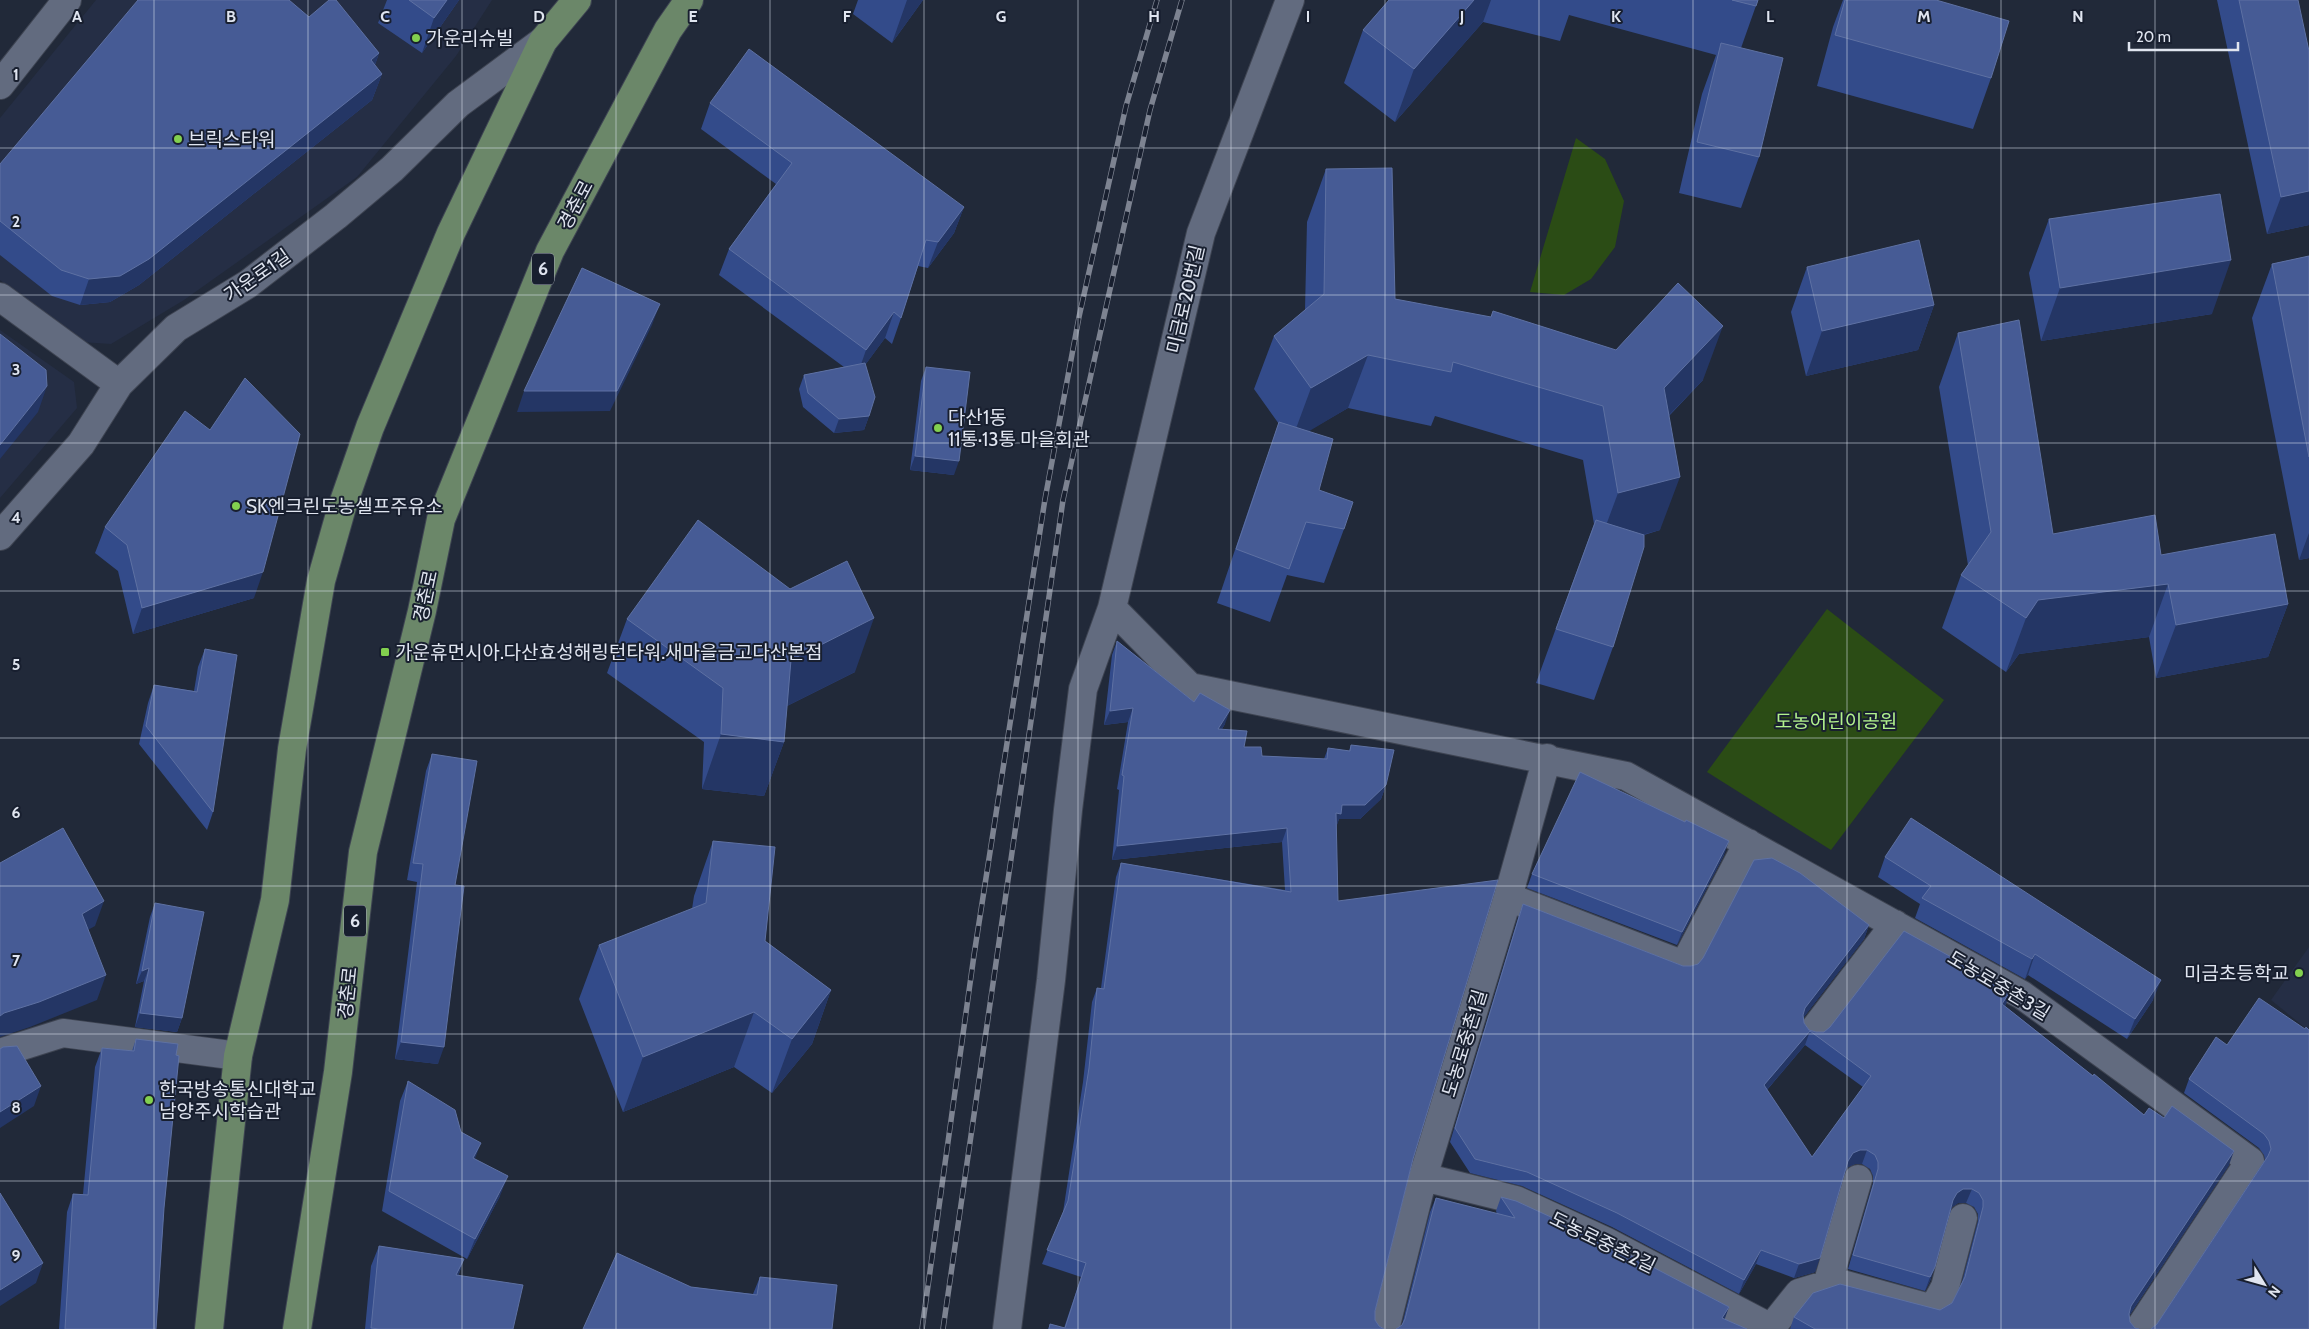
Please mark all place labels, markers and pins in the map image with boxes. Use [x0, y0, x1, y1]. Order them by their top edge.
place label: 가운리슈빌 [426, 27, 513, 50]
marker: 가운리슈빌 [410, 32, 422, 44]
place label: 브릭스타워 [188, 128, 275, 151]
marker: 브릭스타워 [172, 133, 184, 145]
place label: 다산1동 11통·13통 마을회관 [948, 406, 1090, 451]
marker: 다산1동 11통·13통 마을회관 [932, 422, 944, 434]
place label: SK엔크린도농셀프주유소 [246, 495, 443, 518]
marker: SK엔크린도농셀프주유소 [230, 500, 242, 512]
place label: 가운휴먼시아.다산효성해링턴타워.새마을금고다산본점 [395, 641, 822, 664]
marker: 가운휴먼시아.다산효성해링턴타워.새마을금고다산본점 [379, 646, 391, 658]
place label: 미금초등학교 [2184, 962, 2289, 985]
marker: 미금초등학교 [2293, 967, 2305, 979]
place label: 한국방송통신대학교 남양주시학습관 [159, 1078, 316, 1123]
marker: 한국방송통신대학교 남양주시학습관 [143, 1094, 155, 1106]

